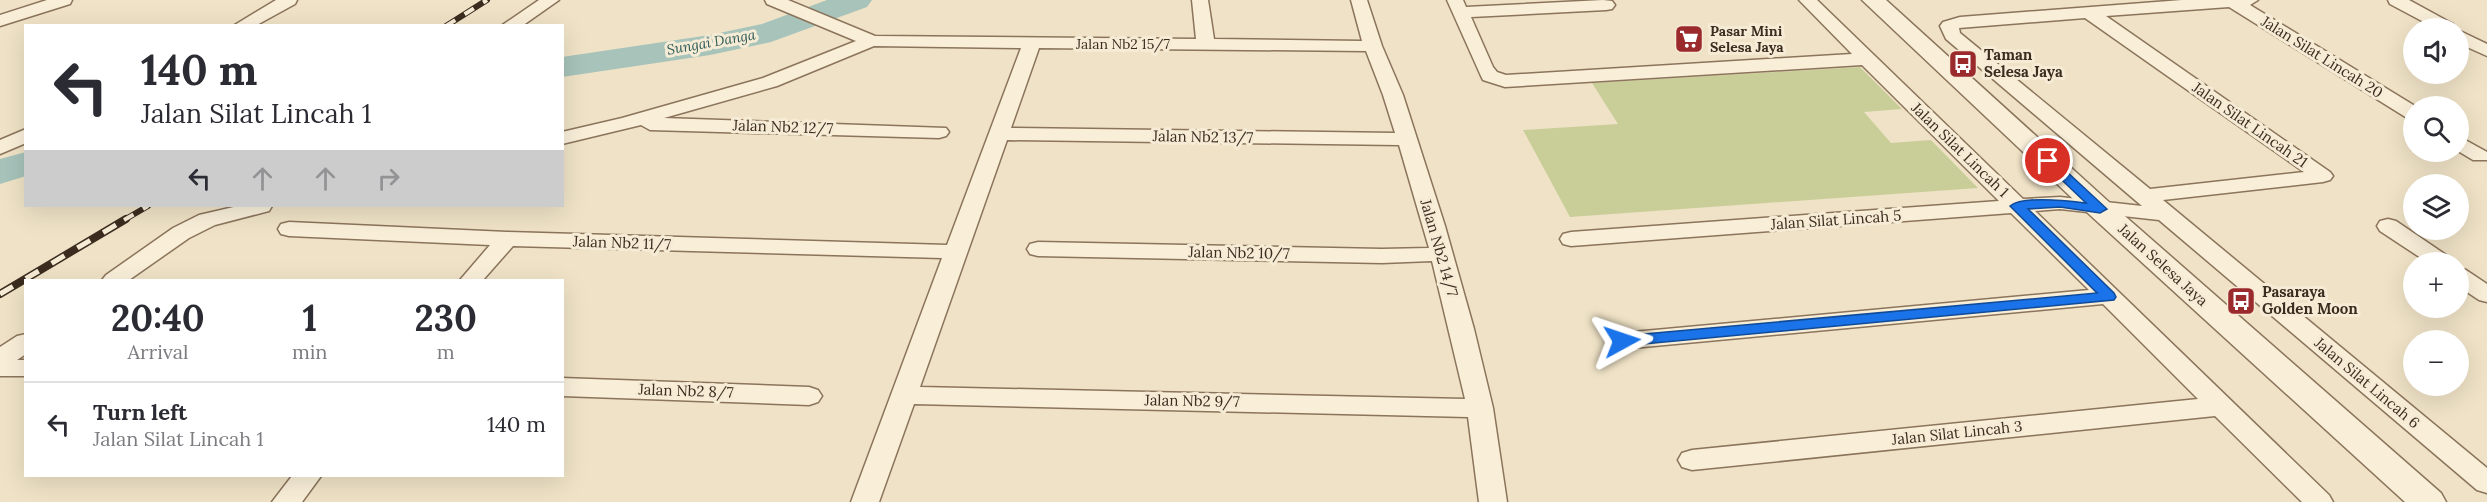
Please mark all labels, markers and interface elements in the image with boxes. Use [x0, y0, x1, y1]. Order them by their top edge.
street label: Jalan Silat Lincah 20 [2257, 11, 2387, 102]
map controls [2403, 18, 2469, 396]
button: sound [2403, 18, 2469, 84]
place label: Pasar Mini Selesa Jaya [1710, 22, 1784, 56]
supermarket icon: Pasar Mini Selesa Jaya [1673, 23, 1705, 55]
water label: Sungai Danga [665, 25, 757, 59]
street label: Jalan Nb2 15/7 [1075, 35, 1170, 53]
text: 140 m [141, 43, 257, 97]
place label: Taman Selesa Jaya [1984, 45, 2063, 81]
icon: left [42, 48, 120, 126]
bus stop icon: Taman Selesa Jaya [1947, 48, 1979, 80]
street label: Jalan Silat Lincah 21 [2188, 77, 2312, 171]
text: Jalan Silat Lincah 1 [141, 96, 372, 130]
button: search [2403, 96, 2469, 162]
street label: Jalan Silat Lincah 1 [1907, 98, 2013, 201]
street label: Jalan Nb2 12/7 [731, 115, 834, 139]
street label: Jalan Nb2 13/7 [1152, 126, 1254, 148]
pin [2022, 135, 2073, 186]
icon: arrive [2031, 144, 2064, 177]
icon: left [183, 162, 216, 195]
icon: ahead [246, 162, 279, 195]
icon: ahead [309, 162, 342, 195]
icon: right [372, 162, 405, 195]
button: layers [2403, 174, 2469, 240]
street label: Jalan Nb2 14/7 [1415, 196, 1463, 299]
street label: Jalan Silat Lincah 5 [1769, 205, 1902, 234]
street label: Jalan Selesa Jaya [2114, 219, 2212, 310]
street label: Jalan Nb2 11/7 [572, 231, 671, 255]
street label: Jalan Nb2 10/7 [1187, 242, 1290, 264]
button: + [2403, 252, 2469, 318]
place label: Pasaraya Golden Moon [2262, 282, 2358, 318]
bus stop icon: Pasaraya Golden Moon [2225, 285, 2257, 317]
text: 20:40 [111, 295, 205, 341]
text: 1 [302, 295, 317, 341]
text: 230 [415, 295, 477, 341]
position arrow [1590, 309, 1654, 373]
button: − [2403, 330, 2469, 396]
street label: Jalan Silat Lincah 6 [2310, 332, 2424, 432]
text: Arrival [127, 339, 189, 364]
text: min [292, 339, 328, 364]
text: m [437, 339, 455, 364]
street label: Jalan Nb2 8/7 [637, 379, 734, 403]
street label: Jalan Nb2 9/7 [1143, 390, 1240, 412]
text: Turn left [93, 398, 187, 426]
icon: left [42, 408, 75, 441]
text: 140 m [487, 410, 546, 438]
street label: Jalan Silat Lincah 3 [1890, 416, 2023, 449]
text: Jalan Silat Lincah 1 [93, 426, 264, 451]

